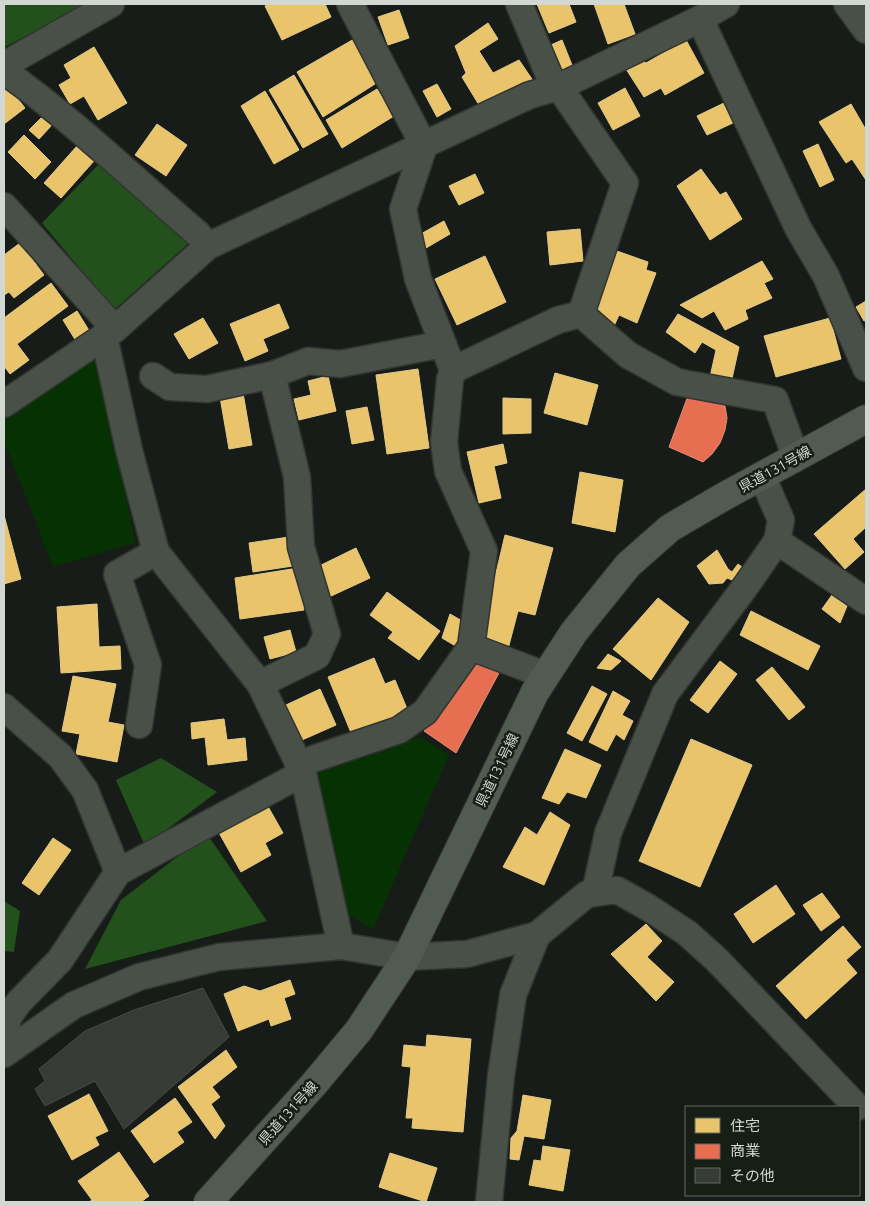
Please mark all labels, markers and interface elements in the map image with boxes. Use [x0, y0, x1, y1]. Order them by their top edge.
street label: 県道131号線 [736, 443, 814, 495]
street label: 県道131号線 [472, 731, 522, 809]
street label: 県道131号線 [255, 1078, 321, 1148]
legend [685, 1106, 860, 1196]
text: 住宅 [730, 1117, 760, 1134]
text: 商業 [730, 1142, 760, 1159]
text: その他 [730, 1167, 775, 1184]

